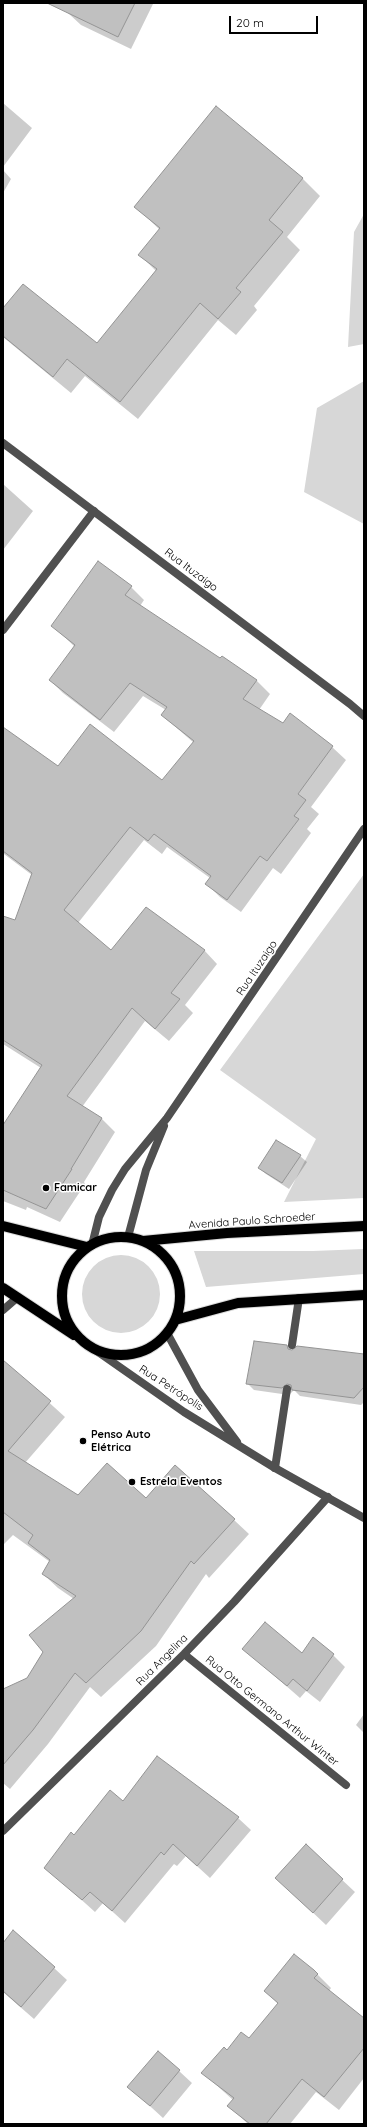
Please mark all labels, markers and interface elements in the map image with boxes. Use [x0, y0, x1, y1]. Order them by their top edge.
scale bar [231, 8, 320, 34]
text: 20 m [236, 15, 264, 30]
street label: Rua Ituzaigo [162, 546, 220, 594]
street label: Rua Ituzaigo [234, 938, 280, 998]
place label: Famicar [54, 1181, 97, 1195]
marker: Famicar [41, 1183, 51, 1193]
street label: Avenida Paulo Schroeder [188, 1210, 316, 1232]
street label: Rua Petrópolis [136, 1362, 206, 1414]
place label: Penso Auto Elétrica [91, 1428, 150, 1454]
marker: Penso Auto Elétrica [78, 1436, 88, 1446]
place label: Estrela Eventos [140, 1475, 222, 1489]
marker: Estrela Eventos [127, 1477, 137, 1487]
street label: Rua Angelina [133, 1631, 191, 1689]
street label: Rua Otto Germano Arthur Winter [203, 1653, 341, 1769]

